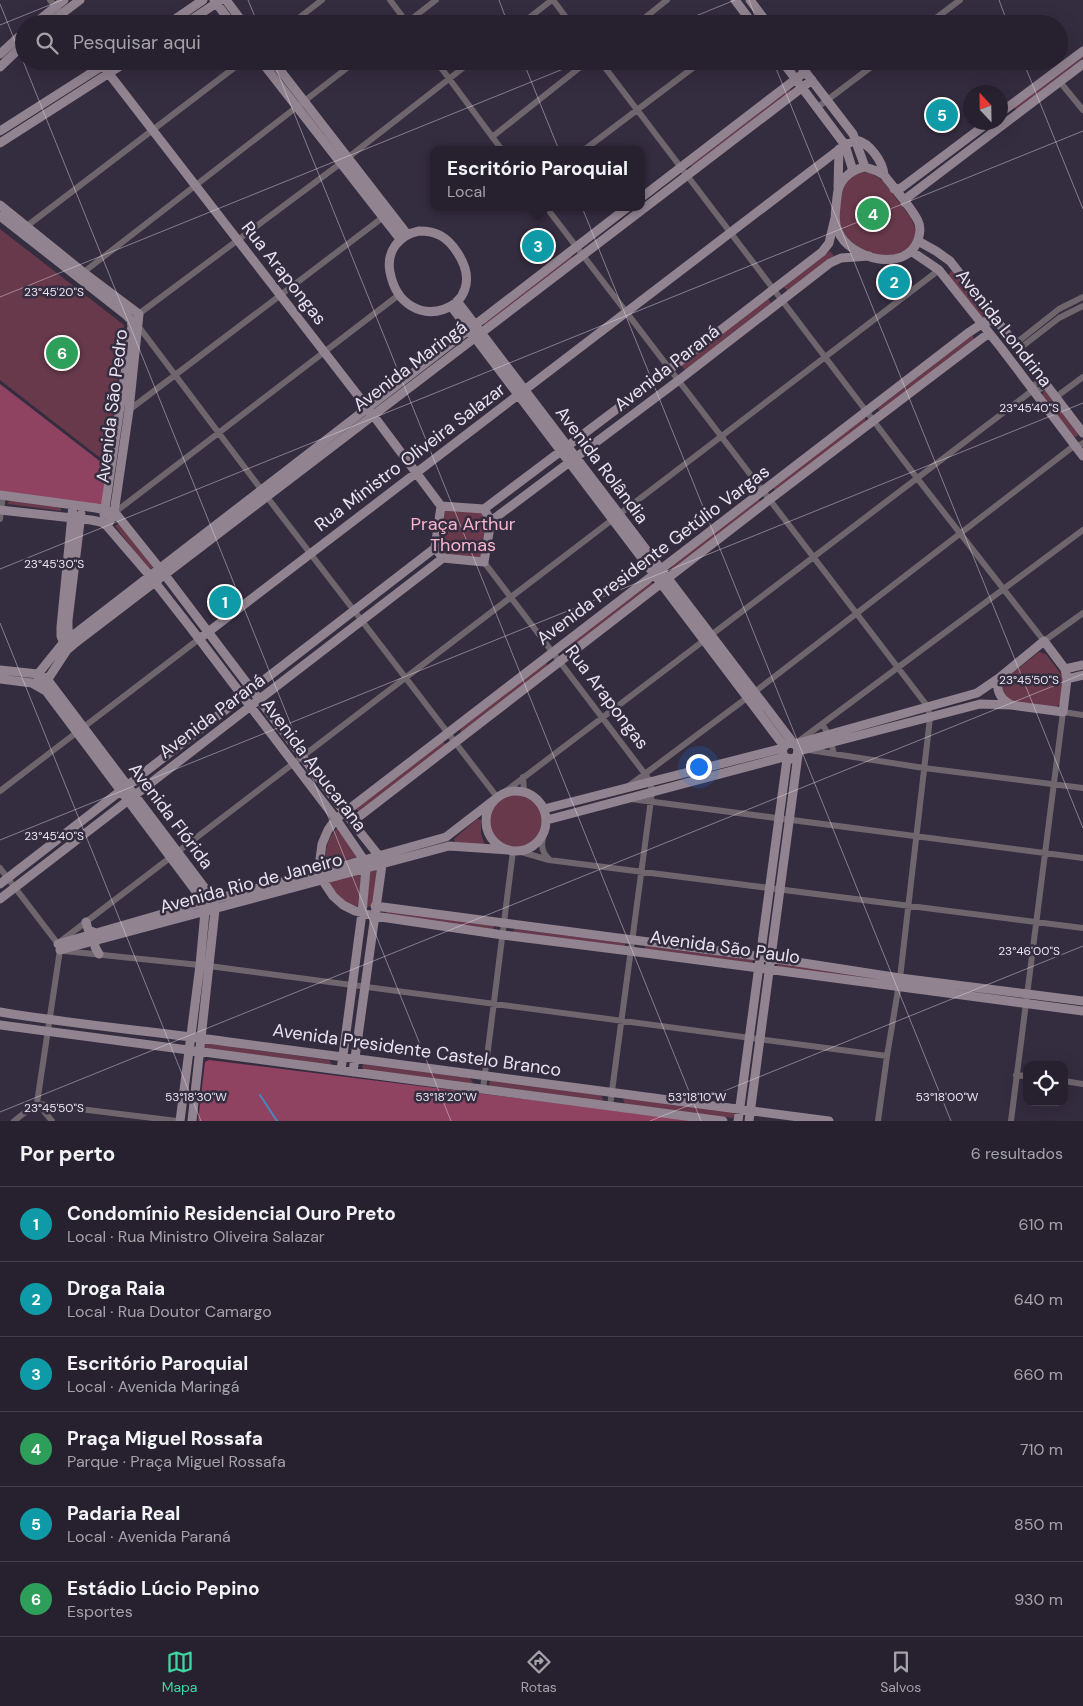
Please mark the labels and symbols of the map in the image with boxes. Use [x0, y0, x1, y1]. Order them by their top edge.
north arrow [963, 85, 1008, 130]
pin: 5 [926, 96, 958, 134]
pin: 4 [857, 195, 889, 233]
street label: Rua Arapongas [236, 216, 332, 330]
pin: 3 [522, 227, 554, 265]
pin: 2 [878, 263, 910, 301]
street label: Avenida Londrina [950, 264, 1058, 392]
text: 23°45'20"S [24, 284, 84, 300]
street label: Avenida Maringá [348, 315, 472, 417]
street label: Avenida Paraná [609, 319, 725, 417]
street label: Avenida São Pedro [91, 328, 133, 484]
pin: 6 [46, 334, 78, 372]
street label: Rua Ministro Oliveira Salazar [310, 377, 511, 537]
text: 23°45'40"S [999, 400, 1059, 416]
street label: Avenida Rolândia [550, 401, 654, 529]
street label: Avenida Presidente Getúlio Vargas [532, 459, 774, 651]
park label: Praça Arthur Thomas [411, 512, 516, 557]
text: 23°45'30"S [24, 556, 84, 572]
pin: 1 [209, 583, 241, 621]
street label: Rua Arapongas [560, 640, 654, 754]
street label: Avenida Paraná [154, 668, 270, 764]
text: 23°45'50"S [999, 672, 1059, 688]
street label: Avenida Apucarana [256, 693, 372, 837]
your location [686, 754, 712, 780]
street label: Avenida Flórida [123, 758, 219, 874]
text: 23°45'40"S [24, 828, 84, 844]
street label: Avenida Rio de Janeiro [157, 847, 345, 919]
street label: Avenida São Paulo [648, 925, 802, 969]
text: 23°46'00"S [998, 943, 1060, 959]
street label: Avenida Presidente Castelo Branco [271, 1018, 563, 1082]
text: 53°18'30"W [165, 1089, 227, 1105]
text: 53°18'20"W [415, 1089, 477, 1105]
text: 53°18'10"W [668, 1089, 727, 1105]
text: 53°18'00"W [915, 1089, 979, 1105]
text: 23°45'50"S [24, 1100, 84, 1116]

